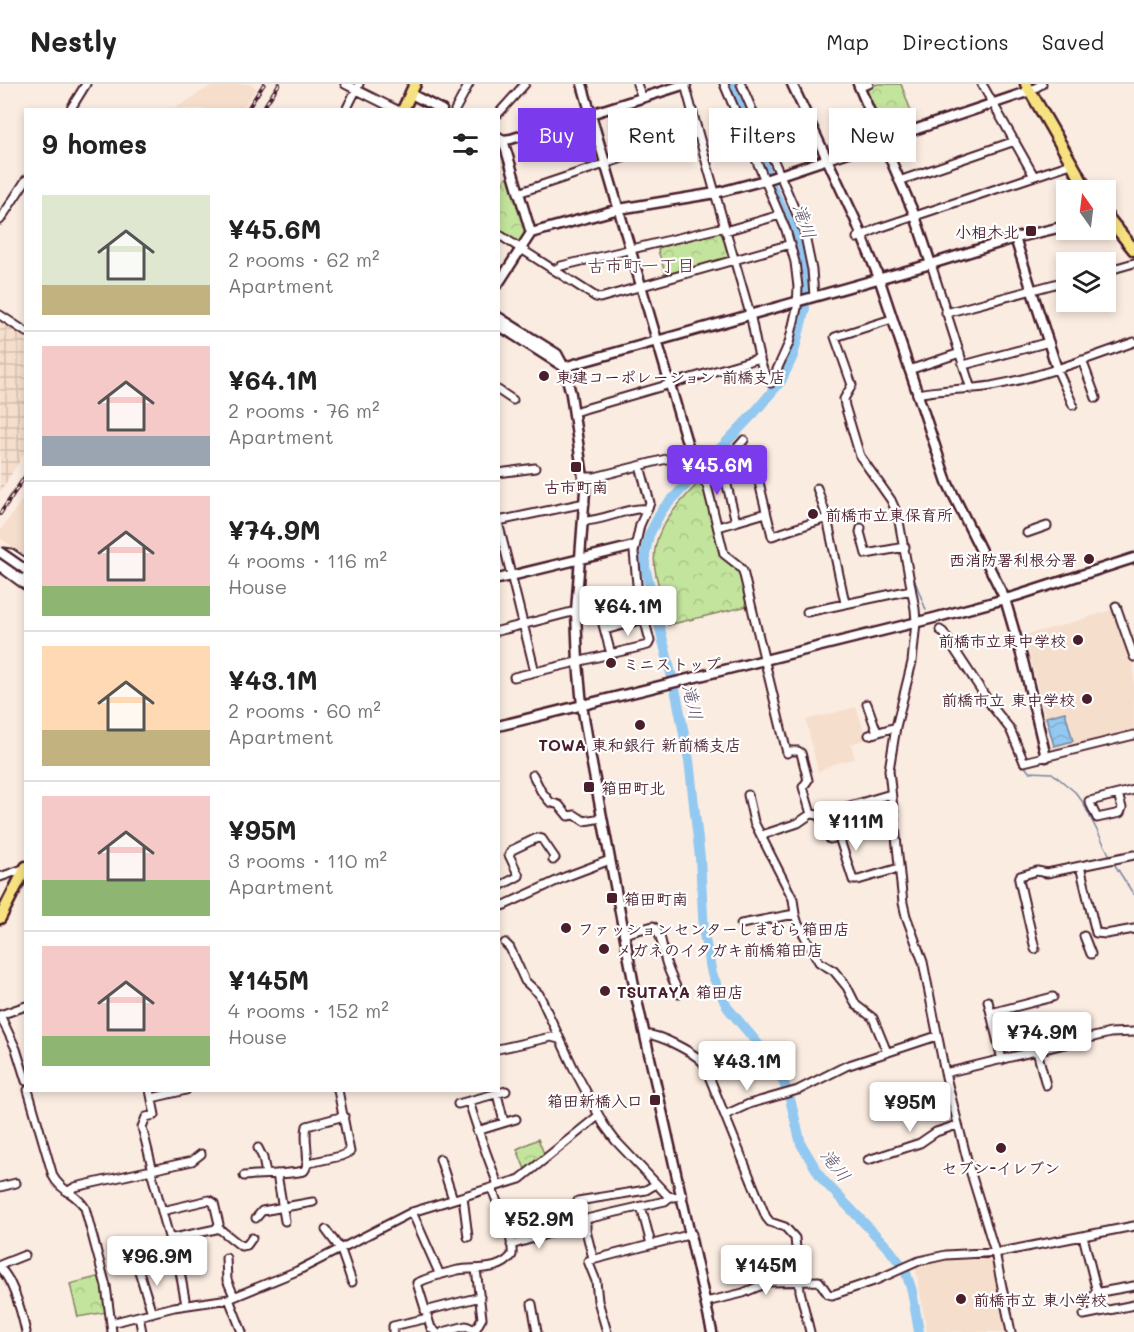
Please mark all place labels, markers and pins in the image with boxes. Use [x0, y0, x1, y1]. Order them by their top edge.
place label: 小相木北 [955, 221, 1019, 242]
marker: 小相木北 [1024, 224, 1038, 238]
place label: 東建コーポレーション 前橋支店 [556, 366, 785, 387]
marker: 東建コーポレーション 前橋支店 [537, 369, 551, 383]
pin: ¥45.6M [668, 445, 766, 496]
marker: 古市町南 [569, 460, 583, 474]
place label: 古市町南 [544, 476, 608, 497]
place label: 前橋市立東保育所 [825, 504, 953, 525]
marker: 前橋市立東保育所 [806, 507, 820, 521]
place label: 西消防署利根分署 [949, 549, 1077, 570]
marker: 西消防署利根分署 [1082, 552, 1096, 566]
pin: ¥64.1M [579, 586, 677, 637]
place label: 前橋市立東中学校 [938, 630, 1066, 651]
marker: 前橋市立東中学校 [1071, 633, 1085, 647]
place label: ミニストップ [623, 653, 721, 674]
marker: ミニストップ [604, 656, 618, 670]
place label: 前橋市立 東中学校 [941, 689, 1075, 710]
marker: 前橋市立 東中学校 [1080, 692, 1094, 706]
marker: TOWA 東和銀行 新前橋支店 [633, 718, 647, 732]
place label: TOWA 東和銀行 新前橋支店 [539, 734, 741, 755]
place label: 箱田町北 [601, 777, 665, 798]
marker: 箱田町北 [582, 780, 596, 794]
pin: ¥111M [814, 801, 898, 852]
place label: 箱田町南 [624, 888, 688, 909]
marker: 箱田町南 [605, 891, 619, 905]
place label: ファッションセンターしまむら箱田店 [578, 918, 850, 939]
marker: ファッションセンターしまむら箱田店 [559, 921, 573, 935]
place label: メガネのイタガキ前橋箱田店 [616, 939, 823, 960]
marker: メガネのイタガキ前橋箱田店 [597, 942, 611, 956]
place label: TSUTAYA 箱田店 [617, 981, 744, 1002]
marker: TSUTAYA 箱田店 [598, 984, 612, 998]
pin: ¥74.9M [993, 1012, 1091, 1063]
pin: ¥43.1M [698, 1041, 796, 1092]
pin: ¥95M [874, 1082, 946, 1133]
place label: 箱田新橋入口 [547, 1090, 643, 1111]
marker: 箱田新橋入口 [648, 1093, 662, 1107]
marker: セブン-イレブン [994, 1141, 1008, 1155]
place label: セブン-イレブン [942, 1157, 1060, 1178]
pin: ¥52.9M [490, 1199, 588, 1250]
pin: ¥96.9M [108, 1236, 206, 1287]
pin: ¥145M [724, 1245, 808, 1296]
place label: 前橋市立 東小学校 [973, 1289, 1107, 1310]
marker: 前橋市立 東小学校 [954, 1292, 968, 1306]

